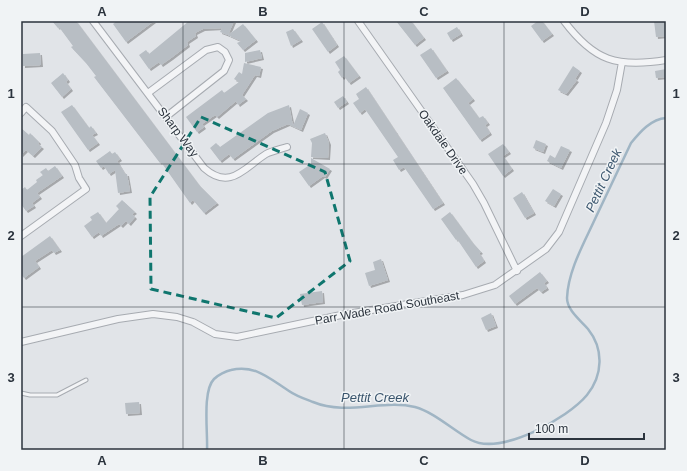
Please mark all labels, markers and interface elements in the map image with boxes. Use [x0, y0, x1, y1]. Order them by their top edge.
text: A [97, 4, 107, 19]
text: B [258, 4, 268, 19]
text: C [419, 4, 429, 19]
text: D [580, 4, 590, 19]
text: 1 [7, 86, 15, 101]
text: 1 [672, 86, 680, 101]
street label: Sharp Way [155, 104, 201, 160]
street label: Oakdale Drive [415, 107, 471, 177]
water label: Pettit Creek [582, 145, 625, 214]
text: 2 [7, 228, 15, 243]
text: 2 [672, 228, 680, 243]
street label: Parr Wade Road Southeast [314, 288, 461, 328]
text: 3 [7, 370, 15, 385]
text: 3 [672, 370, 680, 385]
water label: Pettit Creek [341, 390, 410, 405]
scale bar [529, 415, 644, 441]
text: 100 m [535, 422, 568, 436]
text: A [97, 453, 107, 468]
text: B [258, 453, 268, 468]
text: C [419, 453, 429, 468]
text: D [580, 453, 590, 468]

